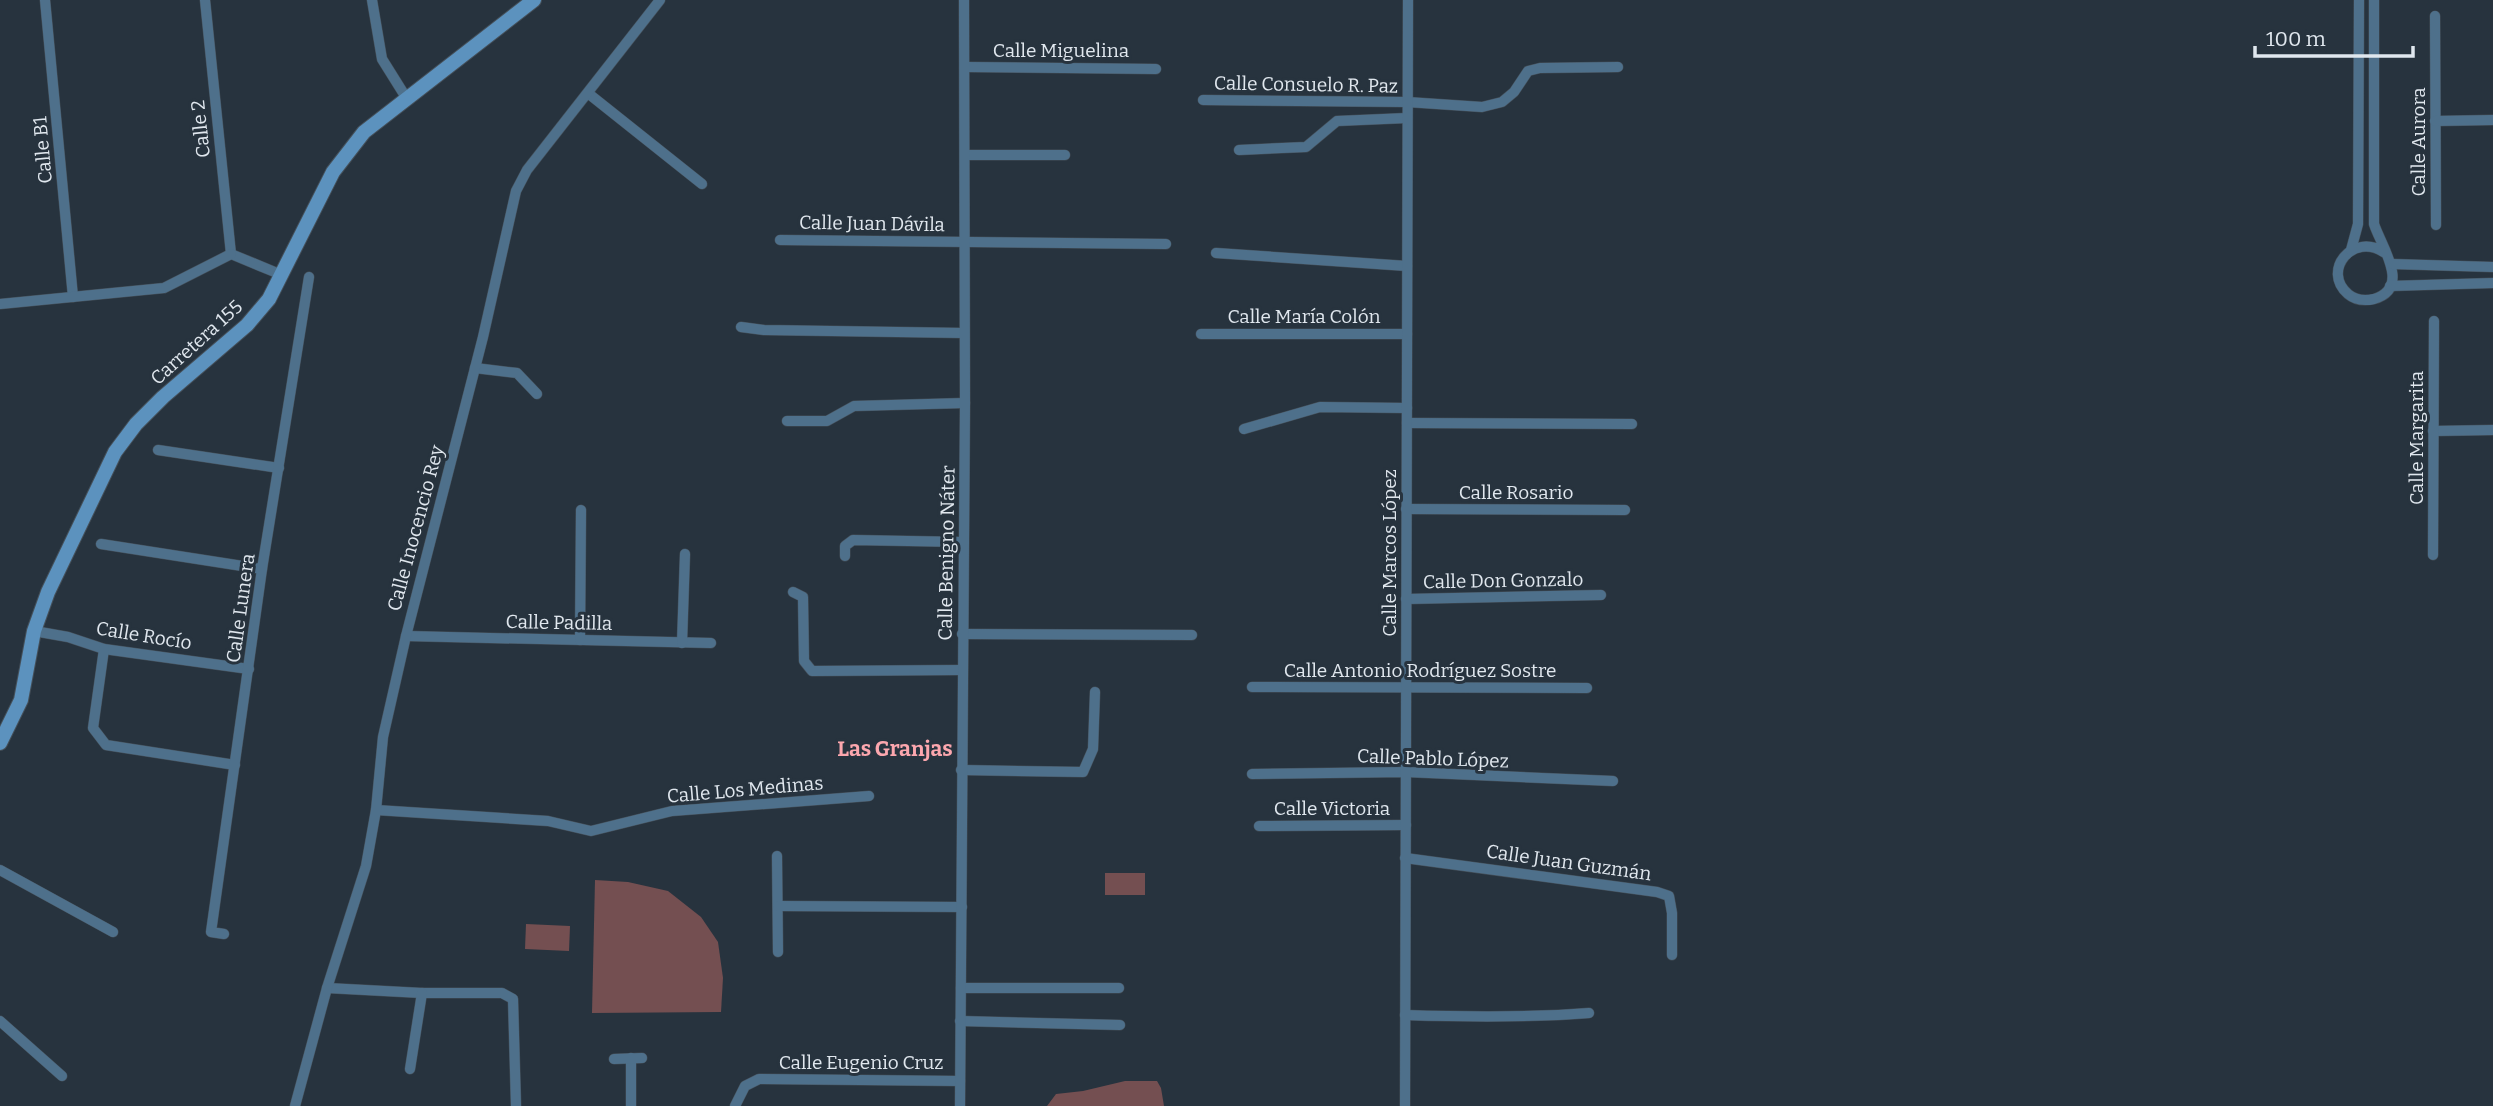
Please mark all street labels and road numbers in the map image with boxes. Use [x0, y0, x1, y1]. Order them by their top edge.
street label: Calle Miguelina [993, 39, 1130, 62]
street label: Calle Consuelo R. Paz [1214, 71, 1398, 98]
street label: Calle Aurora [2407, 87, 2430, 197]
street label: Calle 2 [186, 99, 215, 159]
street label: Calle B1 [28, 115, 57, 185]
street label: Calle Juan Dávila [799, 211, 946, 236]
street label: Carretera 155 [146, 295, 247, 390]
street label: Calle María Colón [1227, 305, 1381, 328]
street label: Calle Margarita [2405, 370, 2428, 505]
street label: Calle Inocencio Rey [382, 442, 449, 614]
street label: Calle Benigno Náter [933, 465, 960, 641]
street label: Calle Marcos López [1378, 469, 1401, 637]
street label: Calle Rosario [1459, 481, 1573, 504]
street label: Calle Lunera [221, 551, 260, 664]
street label: Calle Don Gonzalo [1423, 568, 1584, 593]
street label: Calle Padilla [505, 610, 613, 635]
street label: Calle Rocío [94, 617, 193, 654]
street label: Calle Antonio Rodríguez Sostre [1284, 659, 1556, 682]
street label: Calle Pablo López [1357, 744, 1509, 773]
street label: Calle Los Medinas [666, 771, 824, 808]
street label: Calle Victoria [1274, 797, 1391, 820]
street label: Calle Juan Guzmán [1485, 840, 1653, 885]
street label: Calle Eugenio Cruz [779, 1051, 943, 1074]

